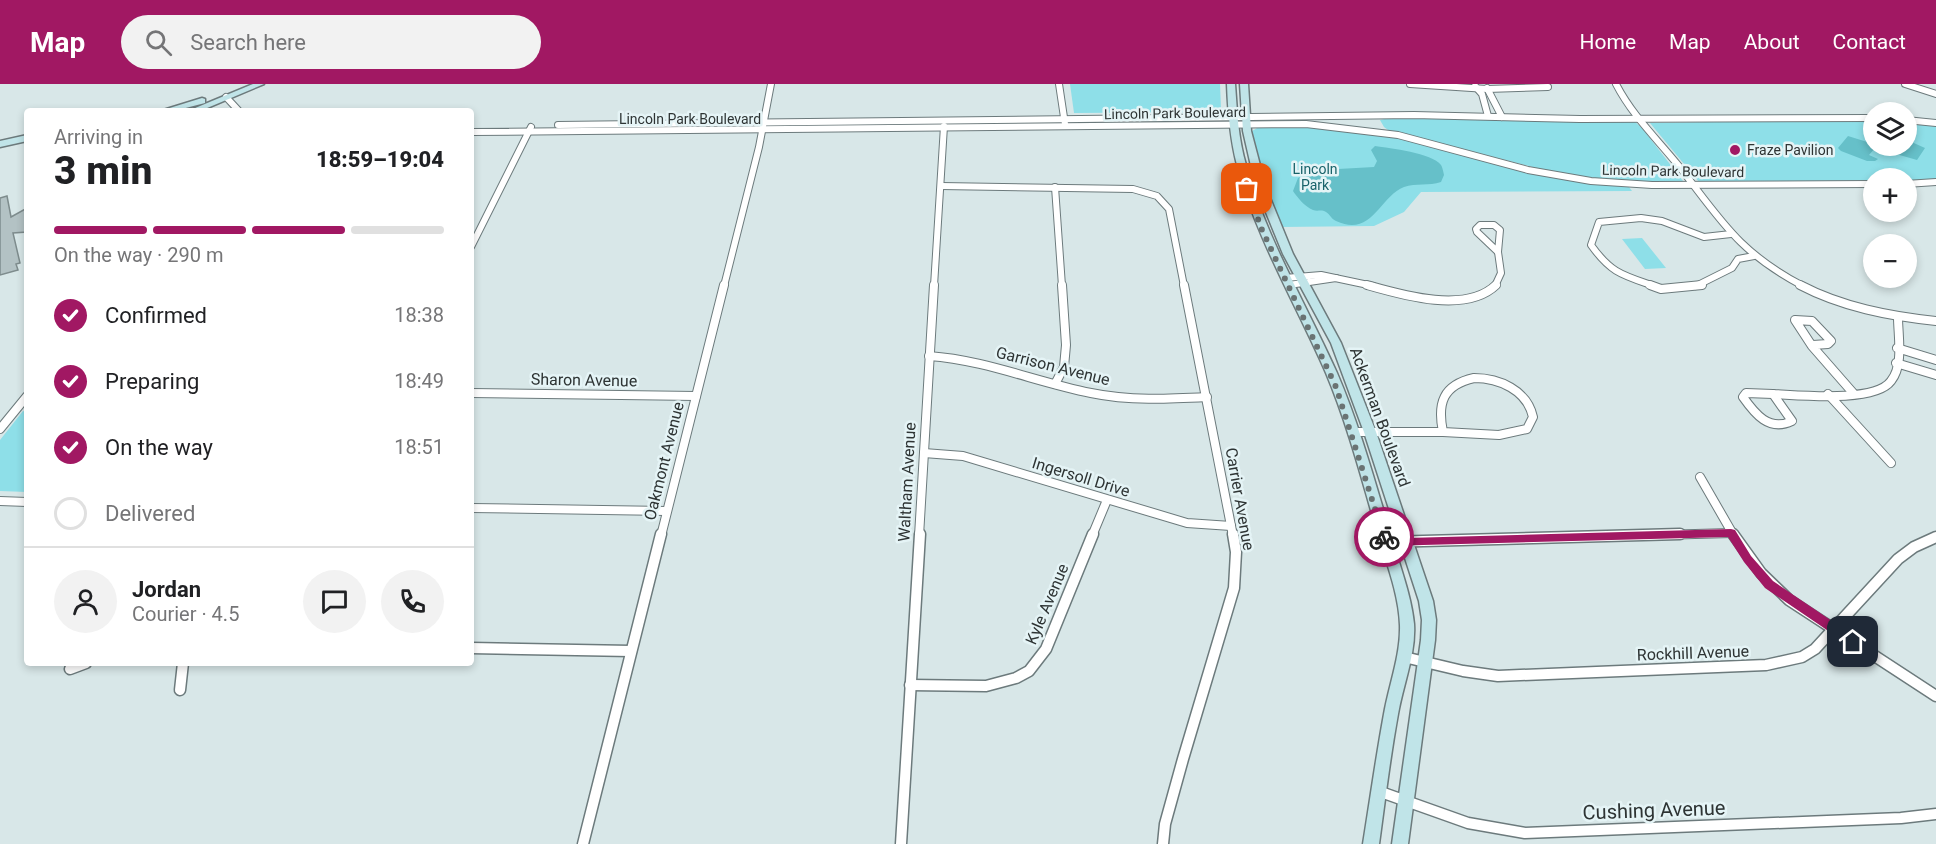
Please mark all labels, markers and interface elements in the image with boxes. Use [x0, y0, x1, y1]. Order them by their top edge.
search box [121, 15, 541, 69]
text: Map [30, 26, 85, 59]
icon: search [142, 26, 175, 59]
text: Search here [190, 30, 306, 55]
text: Home [1580, 30, 1636, 54]
text: Map [1669, 30, 1711, 54]
text: About [1744, 30, 1800, 54]
text: Contact [1833, 30, 1906, 54]
map controls [1863, 102, 1917, 288]
button: layers [1863, 102, 1917, 156]
street label: Lincoln Park Boulevard [1104, 104, 1246, 122]
street label: Lincoln Park Boulevard [619, 111, 761, 127]
text: Arriving in [54, 125, 143, 149]
place label: Fraze Pavilion [1747, 142, 1833, 158]
marker: Fraze Pavilion [1728, 143, 1742, 157]
text: 18:59–19:04 [316, 147, 444, 172]
text: 3 min [54, 148, 152, 194]
park label: Lincoln Park [1292, 161, 1338, 193]
street label: Lincoln Park Boulevard [1602, 162, 1744, 180]
pin [1221, 163, 1272, 214]
button: + [1863, 168, 1917, 222]
icon: bag [1230, 172, 1263, 205]
button: − [1863, 234, 1917, 288]
text: On the way · 290 m [54, 243, 223, 267]
icon: check [54, 299, 87, 332]
text: Confirmed [105, 303, 207, 328]
text: 18:38 [394, 303, 444, 327]
street label: Garrison Avenue [994, 343, 1112, 389]
street label: Ackerman Boulevard [1346, 345, 1414, 489]
icon: check [54, 365, 87, 398]
text: Preparing [105, 369, 199, 394]
text: 18:49 [394, 369, 444, 393]
street label: Sharon Avenue [531, 370, 637, 390]
street label: Oakmont Avenue [640, 400, 688, 522]
street label: Waltham Avenue [894, 422, 920, 542]
icon: check [54, 431, 87, 464]
text: On the way [105, 435, 213, 460]
text: 18:51 [394, 435, 444, 459]
street label: Carrier Avenue [1222, 446, 1258, 552]
street label: Ingersoll Drive [1030, 453, 1132, 501]
text: Delivered [105, 501, 195, 526]
courier [1354, 507, 1414, 567]
icon: bike [1368, 521, 1401, 554]
street label: Kyle Avenue [1021, 561, 1073, 647]
button: person [54, 570, 117, 633]
button: chat [303, 570, 366, 633]
button: phone [381, 570, 444, 633]
text: Jordan [132, 577, 201, 602]
text: Courier · 4.5 [132, 602, 239, 626]
pin [1827, 616, 1878, 667]
icon: home [1836, 625, 1869, 658]
street label: Rockhill Avenue [1637, 642, 1749, 664]
street label: Cushing Avenue [1582, 796, 1726, 824]

